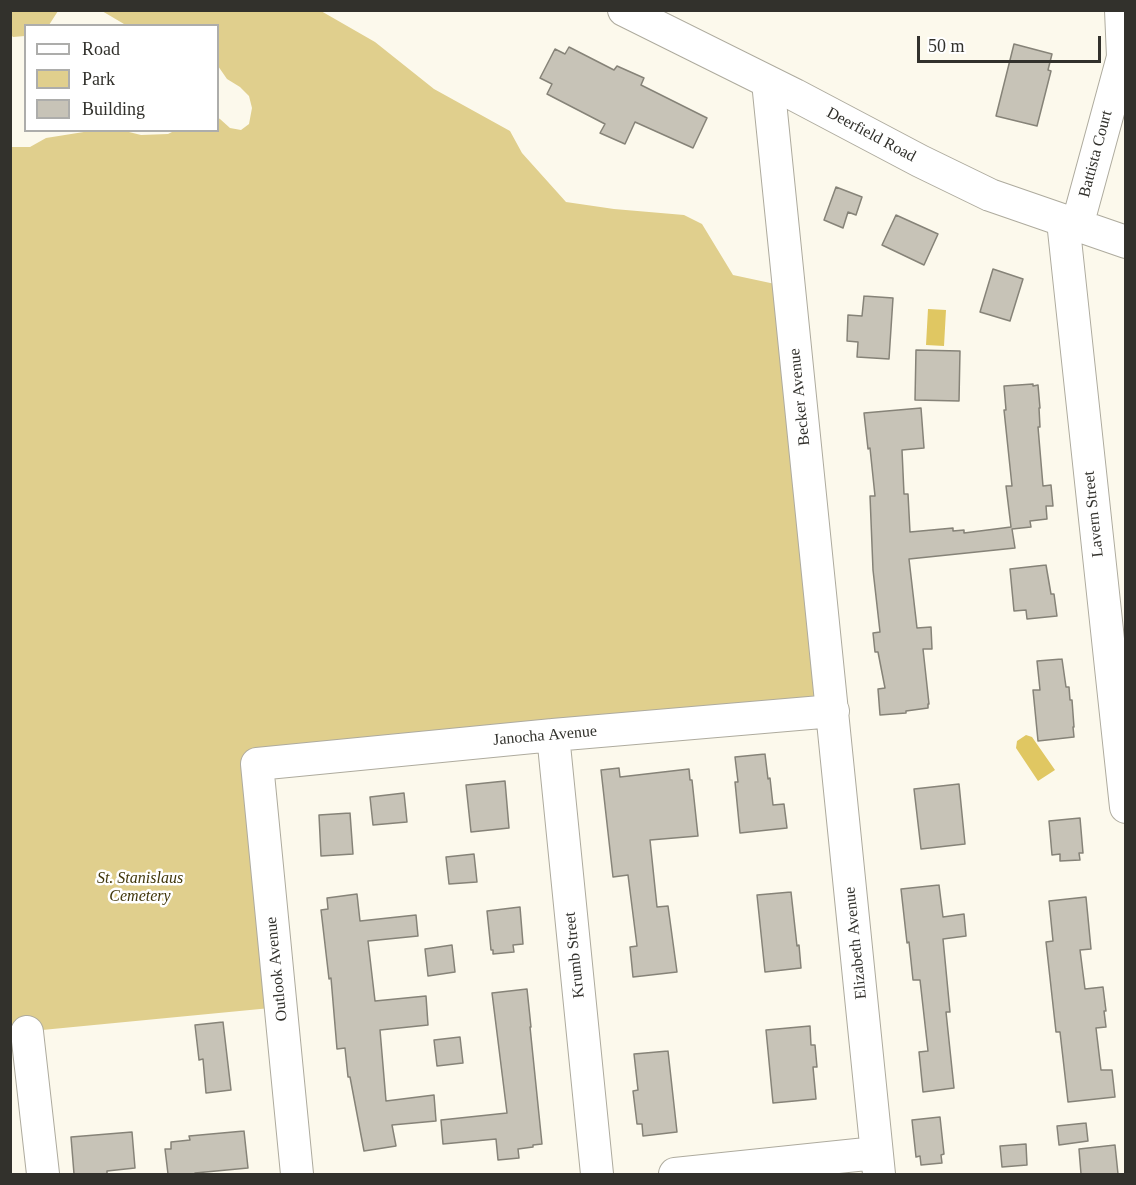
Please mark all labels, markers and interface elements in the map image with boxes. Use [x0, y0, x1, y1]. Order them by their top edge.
legend [24, 24, 219, 132]
scale bar [920, 24, 1104, 62]
text: 50 m [928, 36, 965, 56]
text: Road [82, 39, 120, 59]
text: Park [82, 69, 115, 89]
text: Building [82, 99, 145, 119]
street label: Deerfield Road [823, 103, 919, 167]
street label: Battista Court [1075, 108, 1117, 200]
street label: Becker Avenue [785, 347, 815, 447]
street label: Lavern Street [1080, 470, 1108, 558]
street label: Janocha Avenue [492, 722, 598, 750]
park label: St. Stanislaus Cemetery [97, 869, 183, 907]
street label: Elizabeth Avenue [841, 886, 871, 1000]
street label: Krumb Street [561, 911, 589, 999]
street label: Outlook Avenue [262, 916, 292, 1022]

